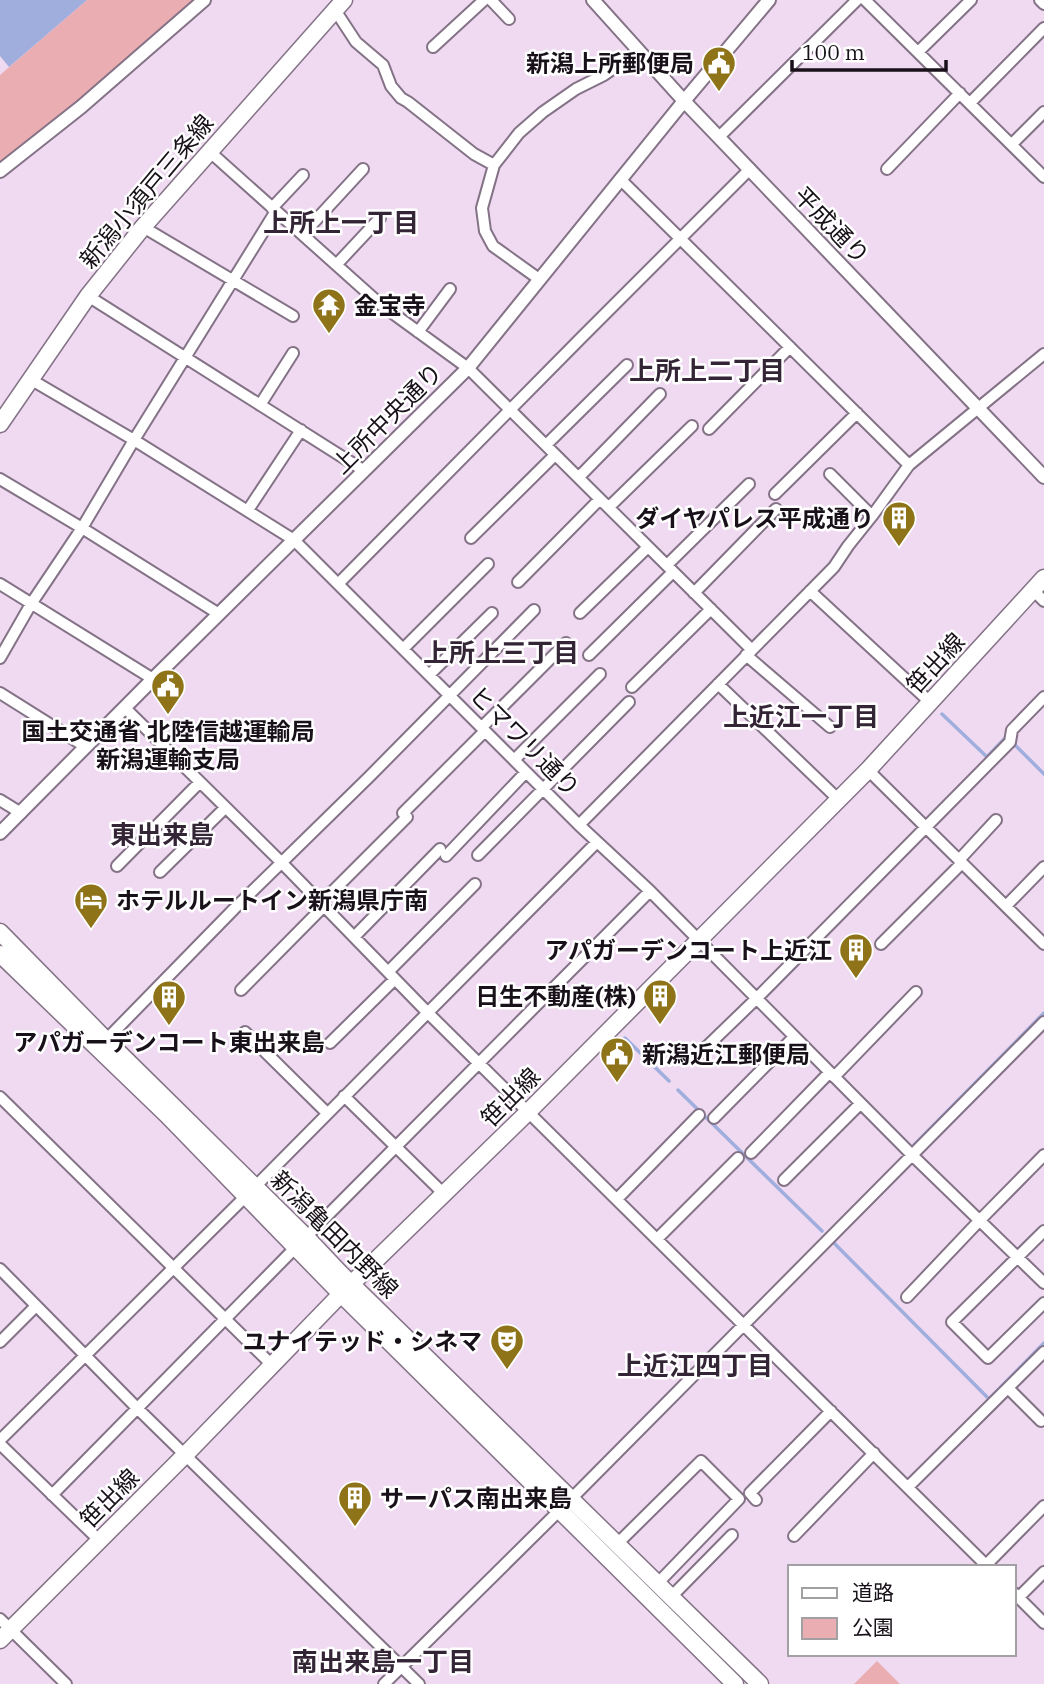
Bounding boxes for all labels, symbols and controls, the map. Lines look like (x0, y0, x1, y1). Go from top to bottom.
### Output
scale bar (792, 28, 946, 72)
text: 100 m (802, 38, 865, 66)
public building icon: 新潟上所郵便局 (700, 44, 738, 93)
place label: 新潟上所郵便局 (526, 47, 694, 79)
street label: 新潟小須戸三条線 (72, 107, 220, 275)
street label: 平成通り (787, 179, 877, 271)
district label: 上所上一丁目 (263, 205, 419, 239)
temple icon: 金宝寺 (310, 286, 348, 335)
place label: 金宝寺 (354, 289, 426, 321)
district label: 上所上二丁目 (629, 353, 785, 387)
street label: 上所中央通り (325, 356, 449, 480)
building icon: ダイヤパレス平成通り (880, 499, 918, 548)
place label: ダイヤパレス平成通り (635, 502, 874, 534)
street label: 笹出線 (899, 626, 971, 700)
district label: 上所上三丁目 (423, 635, 579, 669)
public building icon: 国土交通省 北陸信越運輸局 新潟運輸支局 (149, 667, 187, 716)
street label: ヒマワリ通り (463, 679, 587, 803)
district label: 上近江一丁目 (723, 699, 879, 733)
place label: 国土交通省 北陸信越運輸局 新潟運輸支局 (21, 715, 315, 775)
district label: 東出来島 (110, 817, 214, 851)
hotel icon: ホテルルートイン新潟県庁南 (72, 881, 110, 930)
place label: ホテルルートイン新潟県庁南 (116, 884, 428, 916)
building icon: アパガーデンコート上近江 (837, 931, 875, 980)
place label: アパガーデンコート上近江 (544, 934, 832, 966)
building icon: 日生不動産(株) (641, 977, 679, 1026)
building icon: アパガーデンコート東出来島 (150, 978, 188, 1027)
place label: 日生不動産(株) (475, 980, 636, 1012)
place label: アパガーデンコート東出来島 (13, 1026, 325, 1058)
public building icon: 新潟近江郵便局 (598, 1035, 636, 1084)
place label: 新潟近江郵便局 (642, 1038, 810, 1070)
street label: 笹出線 (473, 1060, 547, 1134)
street label: 新潟亀田内野線 (264, 1163, 406, 1305)
theatre icon: ユナイテッド・シネマ (488, 1322, 526, 1371)
place label: ユナイテッド・シネマ (242, 1325, 482, 1357)
district label: 上近江四丁目 (617, 1348, 773, 1382)
street label: 笹出線 (72, 1461, 146, 1535)
building icon: サーパス南出来島 (336, 1479, 374, 1528)
place label: サーパス南出来島 (380, 1482, 572, 1514)
legend (788, 1565, 1016, 1656)
text: 道路 (852, 1578, 894, 1606)
text: 公園 (852, 1613, 894, 1641)
district label: 南出来島一丁目 (292, 1644, 474, 1678)

